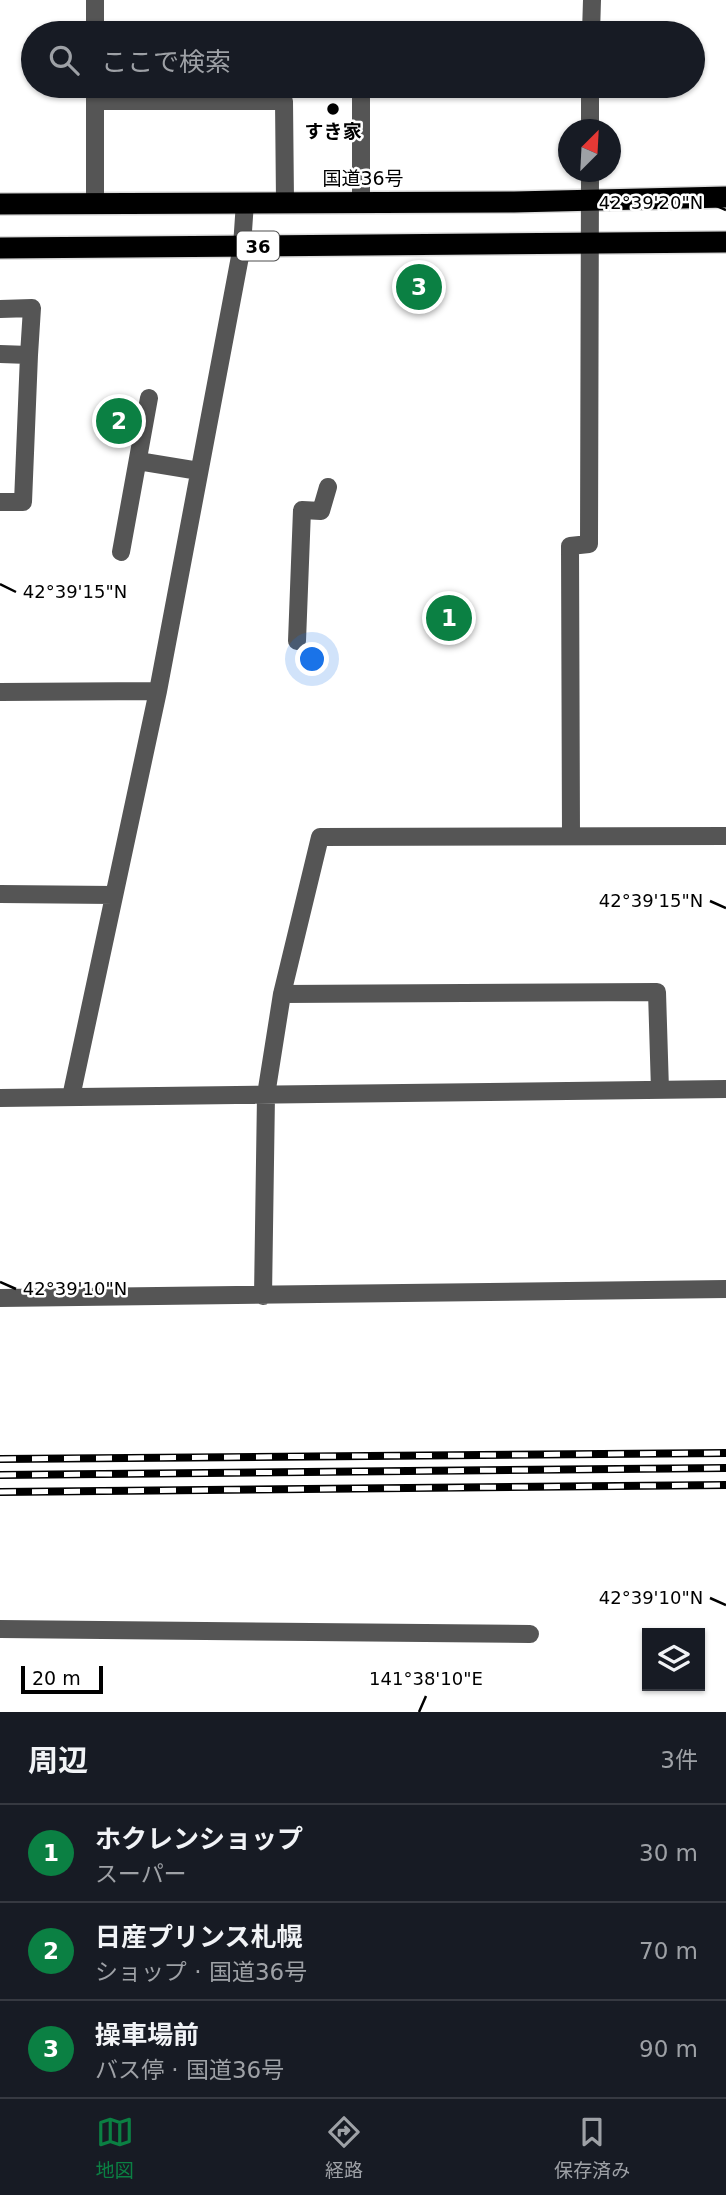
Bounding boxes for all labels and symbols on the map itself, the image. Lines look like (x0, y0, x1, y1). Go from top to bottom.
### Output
marker: すき家 (325, 101, 341, 117)
north arrow (558, 119, 621, 182)
place label: すき家 (304, 120, 362, 142)
street label: 国道36号 (322, 167, 404, 189)
text: 42°39'20"N (599, 192, 703, 213)
road number: 36 (237, 232, 279, 260)
pin: 3 (396, 261, 442, 313)
pin: 2 (96, 395, 142, 447)
text: 42°39'15"N (23, 581, 127, 602)
pin: 1 (426, 592, 472, 644)
your location (295, 642, 329, 676)
text: 42°39'15"N (599, 890, 703, 911)
text: 42°39'10"N (23, 1278, 127, 1299)
text: 42°39'10"N (599, 1587, 703, 1608)
scale bar (21, 1663, 103, 1695)
text: 141°38'10"E (369, 1668, 483, 1689)

